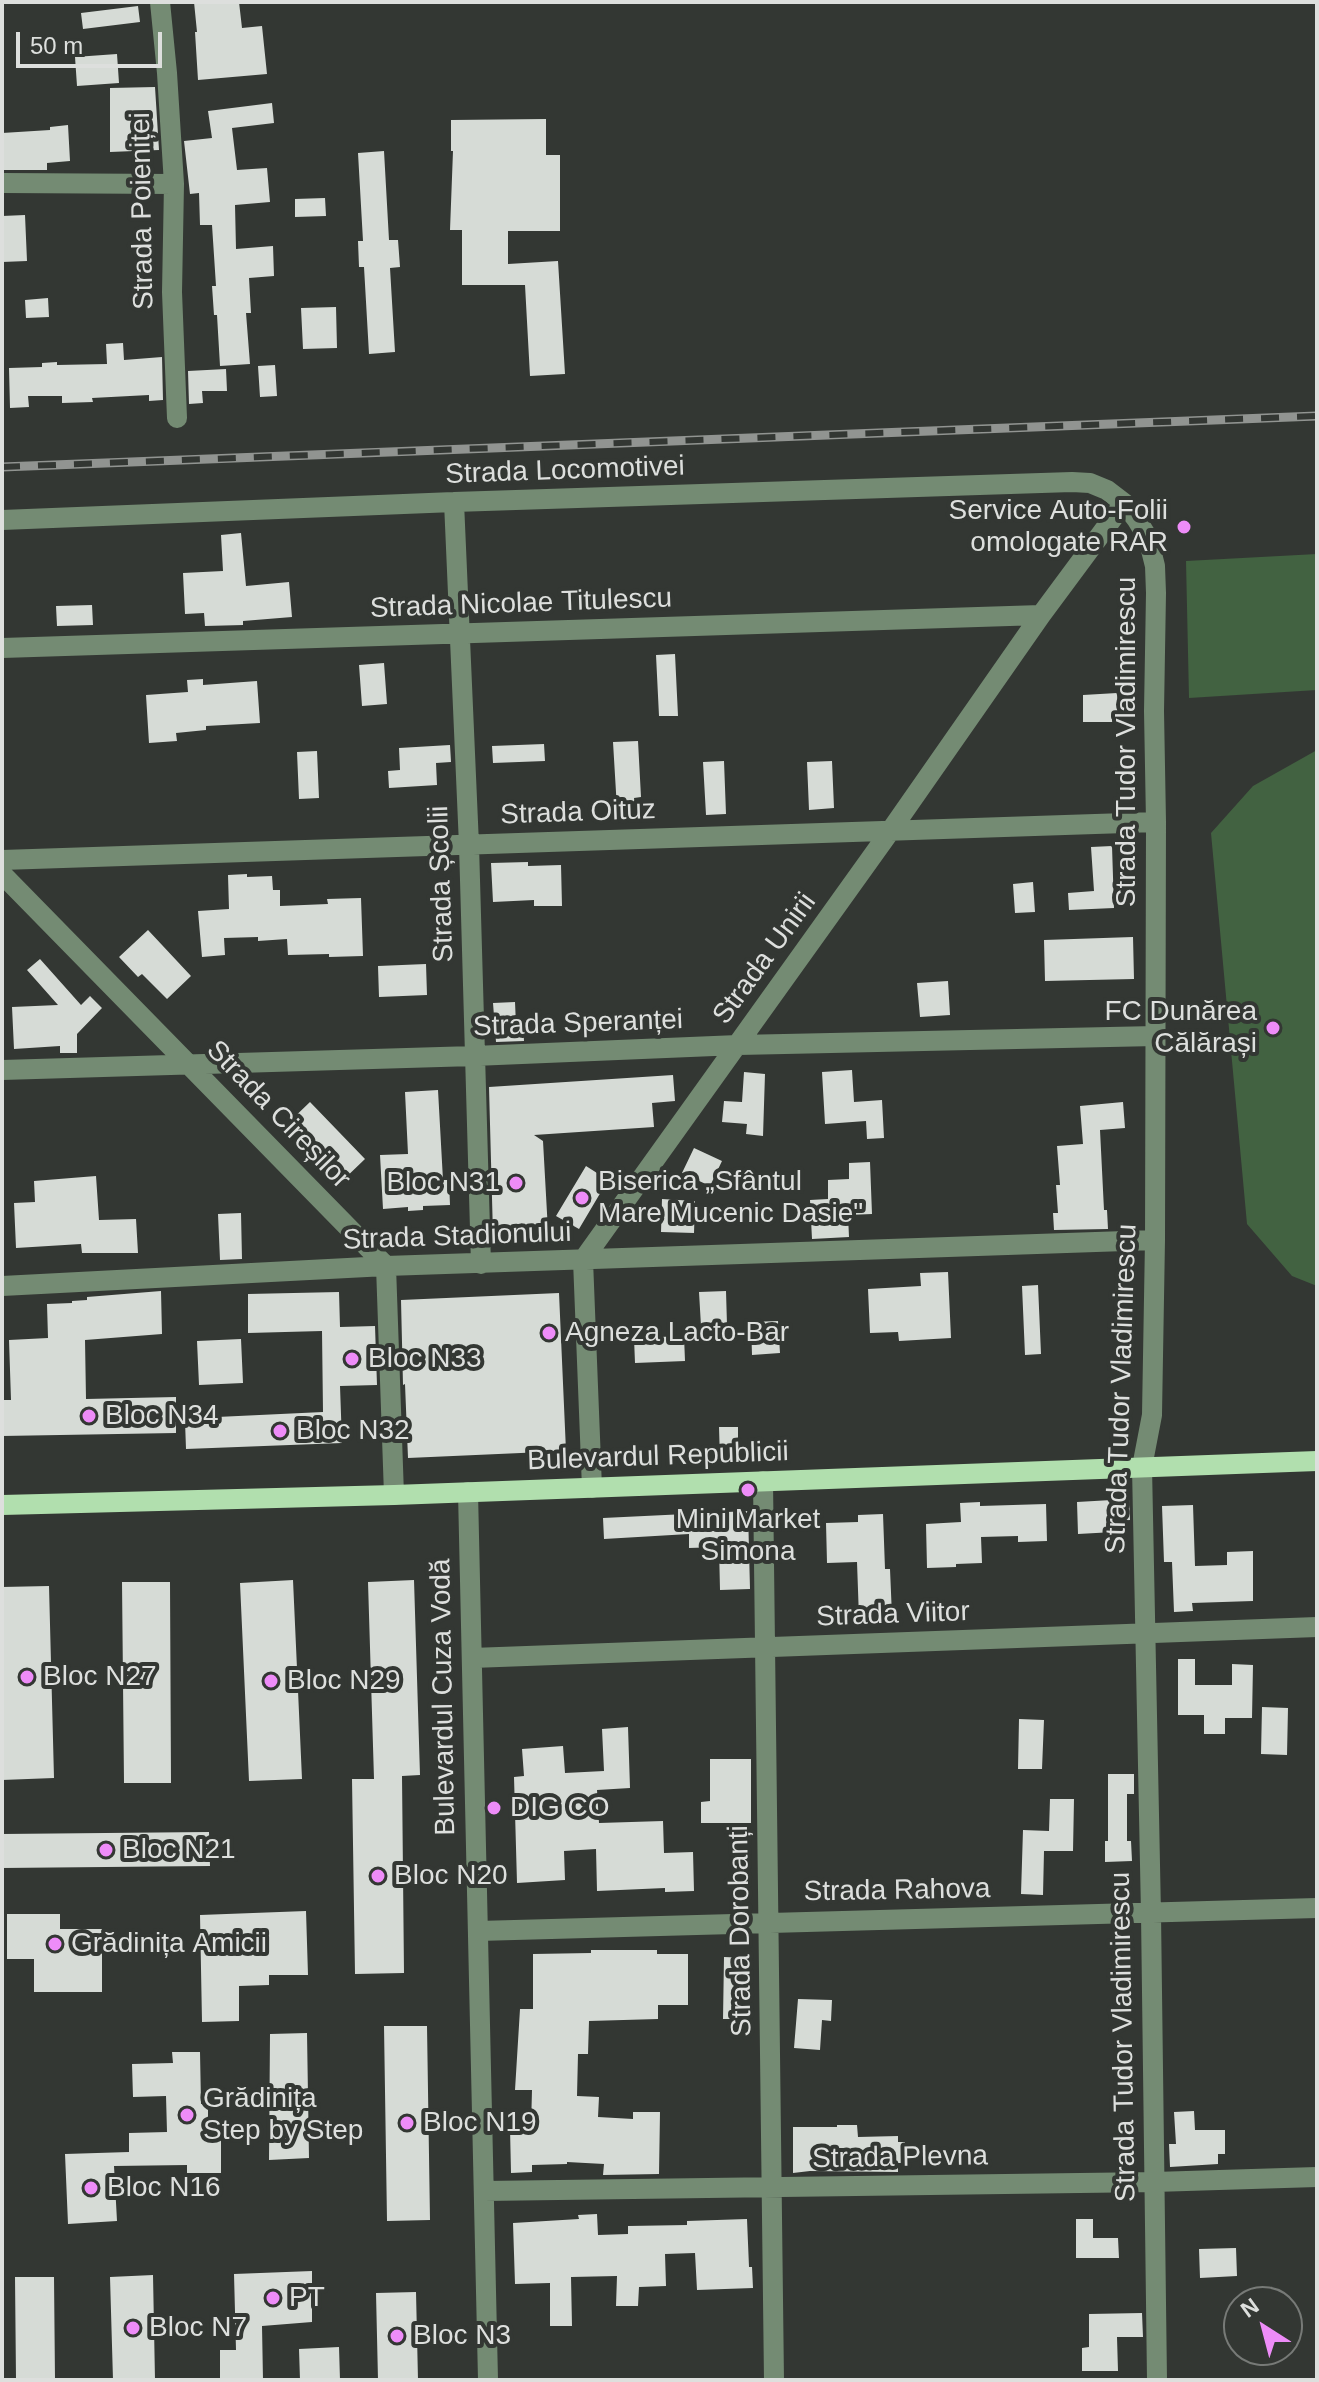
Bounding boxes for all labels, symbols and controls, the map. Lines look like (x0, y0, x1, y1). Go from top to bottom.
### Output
scale bar (20, 16, 166, 66)
text: 50 m (30, 32, 83, 59)
street label: Strada Poieniței (124, 112, 162, 310)
street label: Strada Locomotivei (445, 450, 685, 492)
place label: Service Auto-Folii omologate RAR (949, 494, 1168, 560)
marker: Service Auto-Folii omologate RAR (1175, 518, 1193, 536)
street label: Strada Tudor Vladimirescu (1110, 577, 1144, 907)
street label: Strada Nicolae Titulescu (369, 582, 673, 626)
street label: Strada Oituz (500, 793, 656, 833)
street label: Strada Școlii (422, 805, 462, 963)
street label: Strada Unirii (706, 887, 824, 1031)
place label: FC Dunărea Călărași (1104, 995, 1257, 1061)
street label: Strada Speranței (472, 1004, 684, 1044)
marker: FC Dunărea Călărași (1264, 1019, 1282, 1037)
street label: Strada Cireșilor (199, 1034, 357, 1196)
place label: Biserica „Sfântul Mare Mucenic Dasie" (598, 1165, 863, 1231)
place label: Bloc N31 (386, 1166, 500, 1200)
marker: Bloc N31 (507, 1174, 525, 1192)
marker: Biserica „Sfântul Mare Mucenic Dasie" (573, 1189, 591, 1207)
street label: Strada Stadionului (342, 1216, 572, 1258)
street label: Strada Tudor Vladimirescu (1099, 1223, 1145, 1555)
place label: Agneza Lacto-Bar (565, 1316, 789, 1350)
marker: Agneza Lacto-Bar (540, 1324, 558, 1342)
place label: Bloc N33 (368, 1342, 482, 1376)
marker: Bloc N33 (343, 1350, 361, 1368)
place label: Bloc N34 (105, 1399, 219, 1433)
marker: Bloc N34 (80, 1407, 98, 1425)
place label: Bloc N32 (296, 1414, 410, 1448)
marker: Bloc N32 (271, 1422, 289, 1440)
street label: Bulevardul Republicii (527, 1436, 789, 1478)
marker: Mini Market Simona (739, 1481, 757, 1499)
place label: Mini Market Simona (676, 1503, 820, 1569)
street label: Bulevardul Cuza Vodă (425, 1558, 463, 1836)
street label: Strada Viitor (816, 1596, 970, 1634)
place label: Bloc N27 (43, 1660, 157, 1694)
place label: Bloc N29 (287, 1664, 401, 1698)
marker: Bloc N27 (18, 1668, 36, 1686)
marker: Bloc N29 (262, 1672, 280, 1690)
place label: DIG CO (510, 1791, 610, 1825)
marker: DIG CO (485, 1799, 503, 1817)
street label: Strada Dorobanți (722, 1825, 760, 2037)
place label: Bloc N21 (122, 1833, 236, 1867)
marker: Bloc N21 (97, 1841, 115, 1859)
place label: Bloc N20 (394, 1859, 508, 1893)
marker: Bloc N20 (369, 1867, 387, 1885)
street label: Strada Tudor Vladimirescu (1104, 1872, 1144, 2202)
street label: Strada Rahova (803, 1873, 991, 1909)
place label: Grădinița Amicii (71, 1927, 267, 1961)
marker: Grădinița Amicii (46, 1935, 64, 1953)
place label: Grădinița Step by Step (203, 2082, 363, 2148)
marker: Grădinița Step by Step (178, 2106, 196, 2124)
place label: Bloc N19 (423, 2106, 537, 2140)
marker: Bloc N19 (398, 2114, 416, 2132)
street label: Strada Plevna (812, 2140, 988, 2176)
place label: Bloc N16 (107, 2171, 221, 2205)
marker: Bloc N16 (82, 2179, 100, 2197)
place label: PT (289, 2281, 325, 2315)
north arrow (1223, 2286, 1303, 2366)
marker: PT (264, 2289, 282, 2307)
text: N (1236, 2293, 1264, 2323)
place label: Bloc N7 (149, 2311, 247, 2345)
marker: Bloc N7 (124, 2319, 142, 2337)
place label: Bloc N3 (413, 2319, 511, 2353)
marker: Bloc N3 (388, 2327, 406, 2345)

